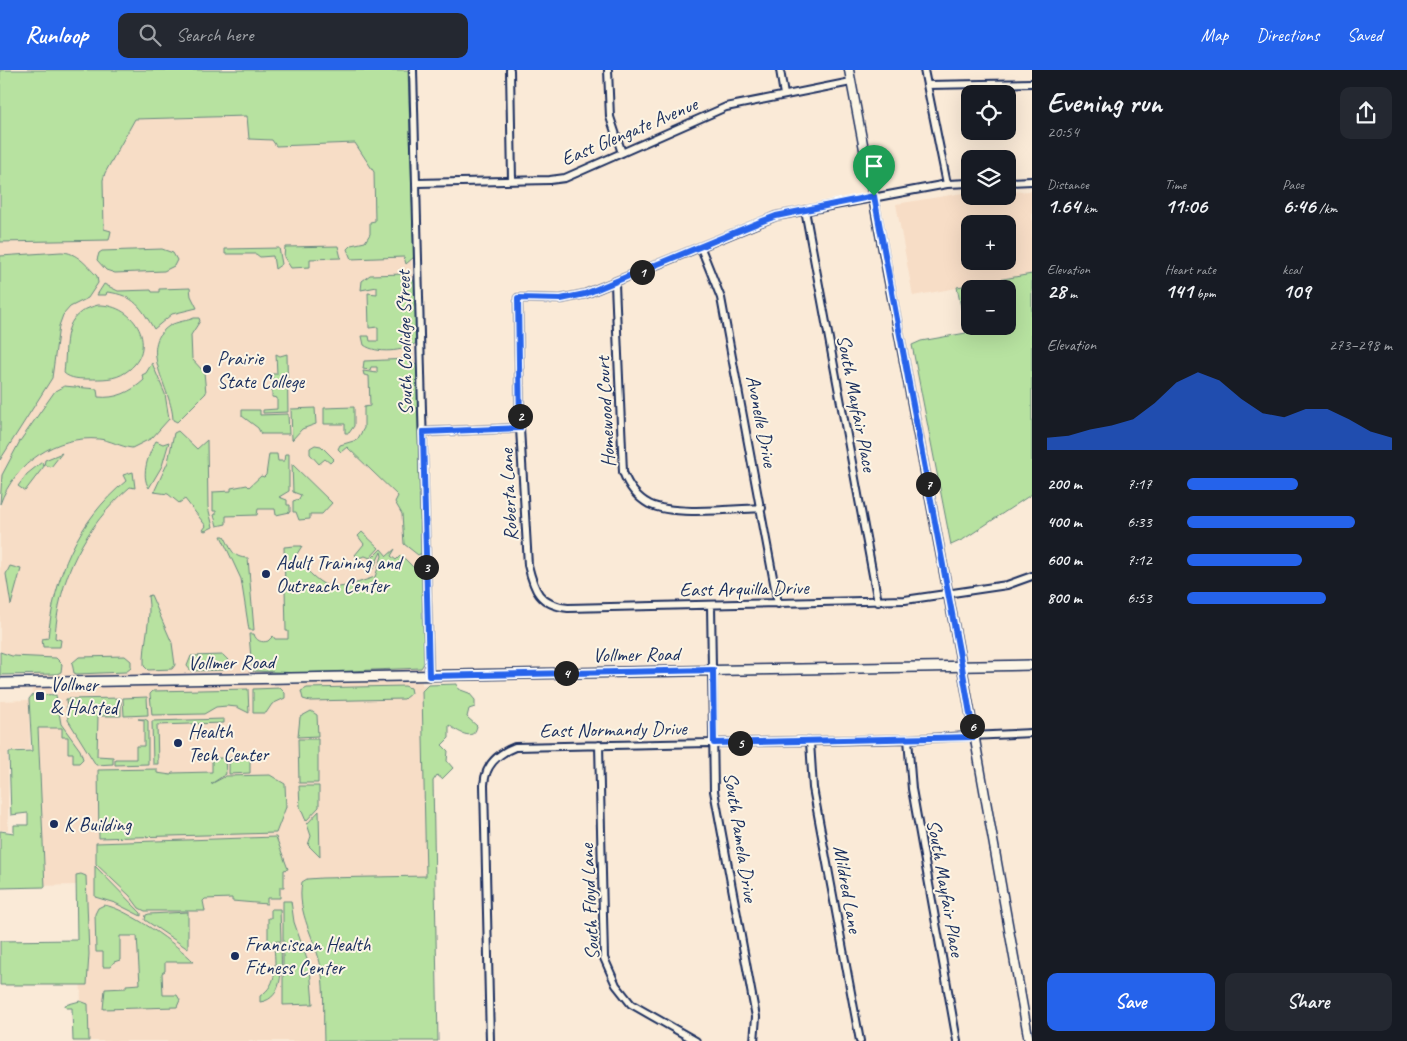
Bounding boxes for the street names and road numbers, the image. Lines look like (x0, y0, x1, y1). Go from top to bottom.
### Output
street label: East Glengate Avenue (557, 91, 702, 171)
street label: South Coolidge Street (391, 268, 418, 416)
street label: South Mayfair Place (831, 333, 882, 475)
street label: Homewood Court (590, 354, 621, 468)
street label: Avonelle Drive (740, 373, 783, 471)
street label: Roberta Lane (494, 447, 523, 542)
street label: East Arquilla Drive (679, 575, 810, 602)
street label: Vollmer Road (592, 641, 683, 668)
street label: Vollmer Road (187, 649, 278, 676)
street label: East Normandy Drive (539, 716, 688, 743)
street label: South Pamela Drive (718, 770, 763, 905)
street label: South Mayfair Place (921, 818, 970, 960)
street label: South Floyd Lane (574, 842, 605, 961)
street label: Mildred Lane (828, 843, 868, 936)

